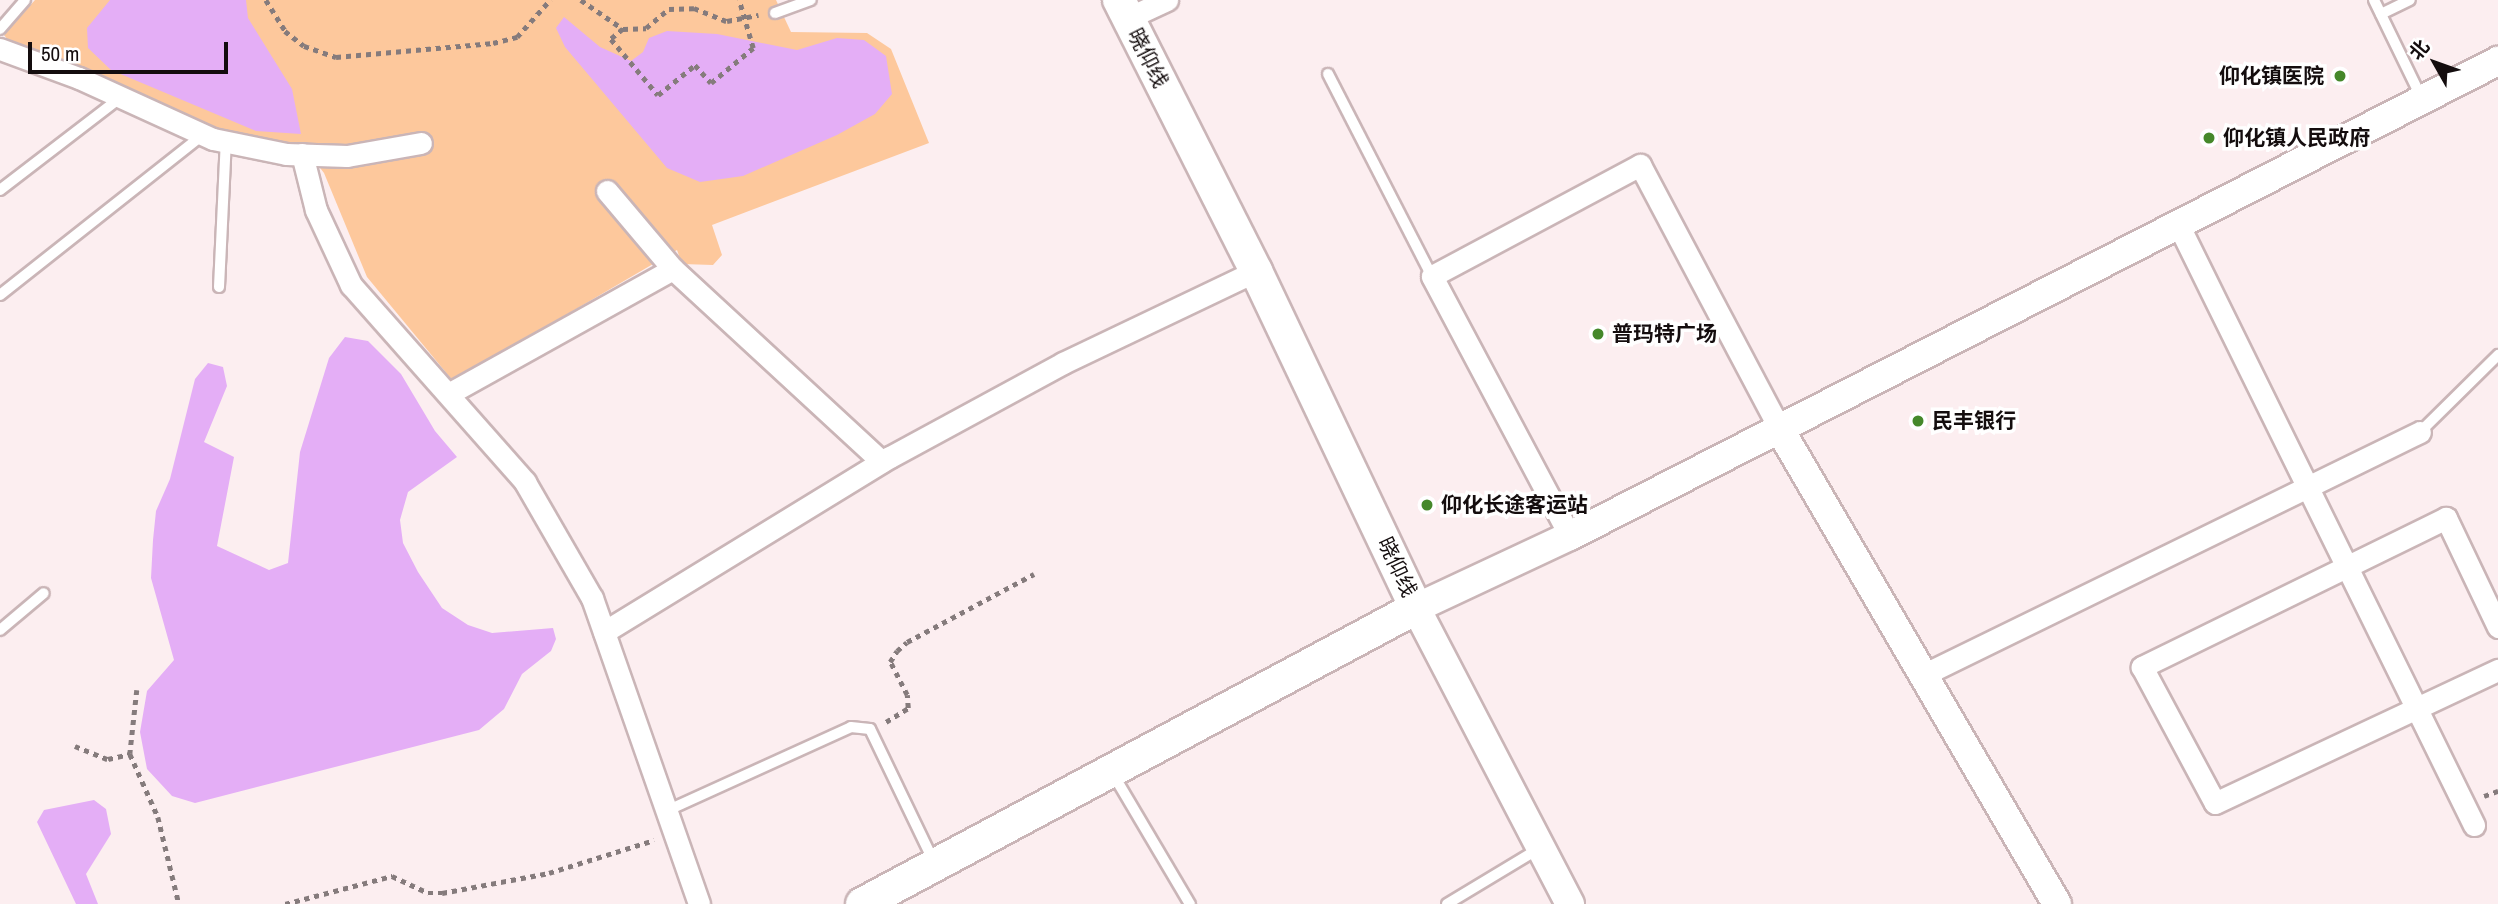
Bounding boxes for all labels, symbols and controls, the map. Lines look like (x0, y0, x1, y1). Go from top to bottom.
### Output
street label: 晓仰线 (1122, 24, 1174, 92)
scale bar (32, 28, 231, 72)
north arrow (2400, 28, 2470, 98)
text: 北 (2403, 34, 2435, 65)
text: 50 m (41, 39, 79, 68)
place label: 仰化镇医院 (2219, 63, 2324, 89)
marker: 仰化镇医院 (2330, 66, 2350, 86)
place label: 仰化镇人民政府 (2223, 125, 2370, 151)
marker: 仰化镇人民政府 (2201, 130, 2217, 146)
place label: 普玛特广场 (1612, 321, 1717, 347)
marker: 普玛特广场 (1590, 326, 1606, 342)
place label: 民丰银行 (1932, 408, 2016, 434)
marker: 民丰银行 (1910, 413, 1926, 429)
place label: 仰化长途客运站 (1441, 492, 1588, 518)
marker: 仰化长途客运站 (1419, 497, 1435, 513)
street label: 晓仰线 (1372, 533, 1422, 601)

